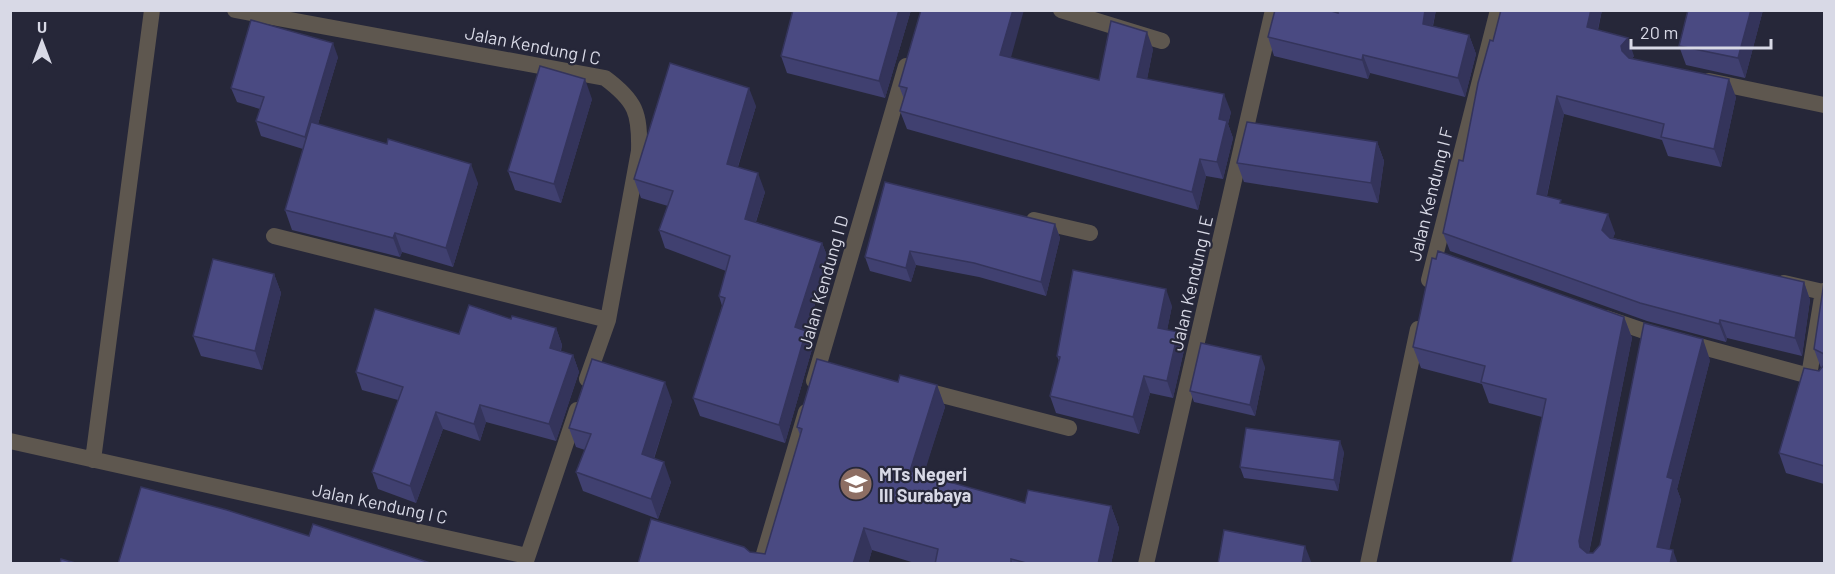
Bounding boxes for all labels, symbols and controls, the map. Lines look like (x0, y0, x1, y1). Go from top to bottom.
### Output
north arrow (12, 12, 72, 72)
scale bar (1631, 12, 1770, 50)
text: U (37, 17, 47, 36)
street label: Jalan Kendung I C (463, 21, 603, 69)
text: 20 m (1640, 21, 1678, 43)
street label: Jalan Kendung I F (1403, 125, 1457, 263)
street label: Jalan Kendung I D (793, 213, 853, 351)
street label: Jalan Kendung I E (1165, 213, 1217, 353)
place label: MTs Negeri III Surabaya (879, 463, 971, 506)
school or university icon: MTs Negeri III Surabaya (838, 466, 874, 502)
street label: Jalan Kendung I C (310, 478, 450, 528)

